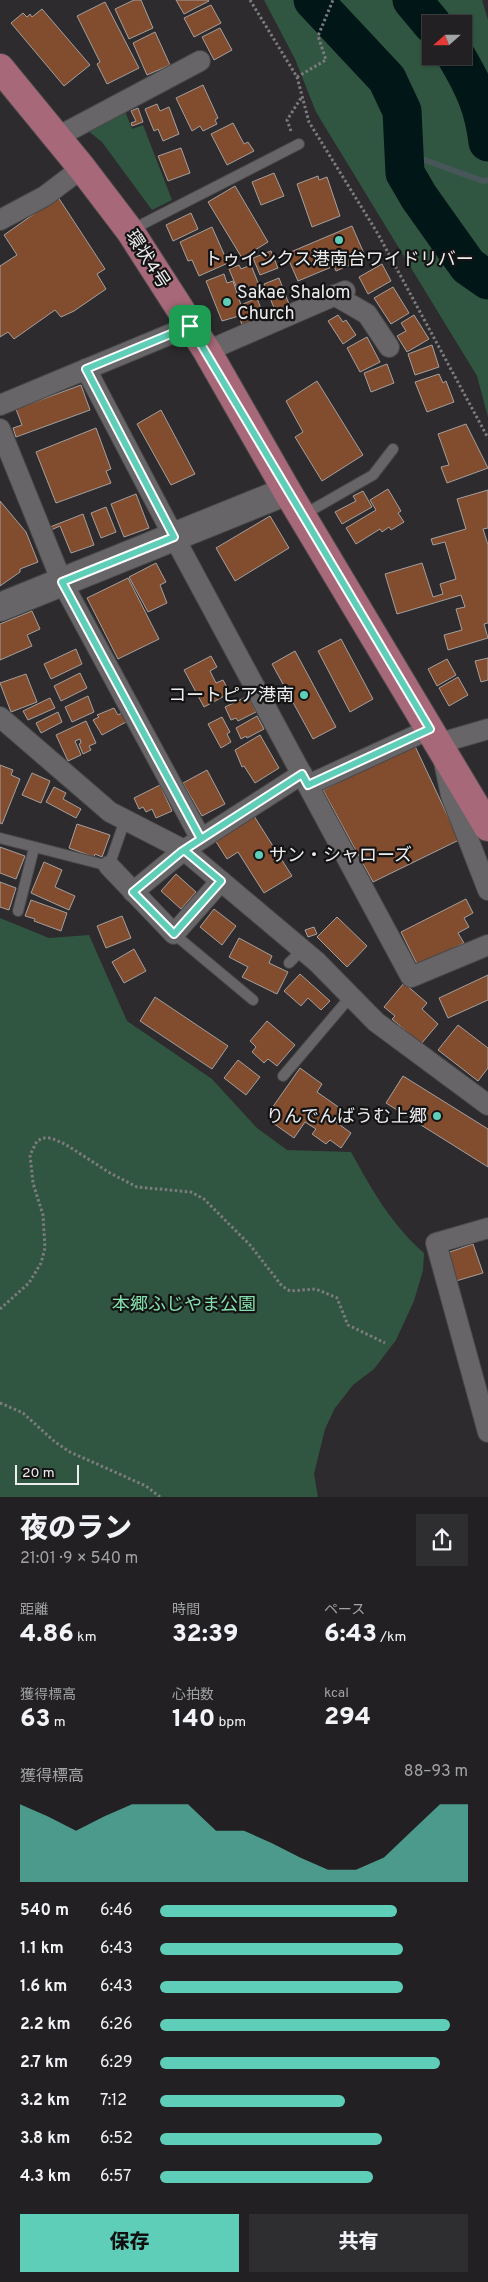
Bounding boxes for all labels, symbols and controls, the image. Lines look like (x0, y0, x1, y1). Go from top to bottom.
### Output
north arrow (422, 15, 472, 65)
map controls (422, 15, 472, 65)
street label: 環状4号 (119, 226, 174, 293)
marker: トゥインクス港南台ワイドリバー (333, 234, 345, 246)
place label: トゥインクス港南台ワイドリバー (204, 249, 474, 272)
place label: Sakae Shalom Church (237, 282, 350, 326)
marker: Sakae Shalom Church (221, 296, 233, 308)
pin (169, 305, 211, 347)
icon: arrive (176, 312, 204, 340)
place label: コートピア港南 (168, 685, 294, 708)
marker: コートピア港南 (298, 689, 310, 701)
place label: サン・シャローズ (269, 845, 412, 868)
marker: サン・シャローズ (253, 849, 265, 861)
place label: りんでんばうむ上郷 (266, 1106, 427, 1129)
marker: りんでんばうむ上郷 (431, 1110, 443, 1122)
park label: 本郷ふじやま公園 (112, 1294, 256, 1317)
scale bar (15, 1462, 79, 1485)
text: 20 m (22, 1465, 55, 1482)
text: 夜のラン (20, 1512, 132, 1548)
button: share (416, 1514, 468, 1566)
text: 21:01 · 9 × 540 m (20, 1549, 138, 1569)
text: 距離 (20, 1602, 48, 1619)
text: 時間 (172, 1602, 200, 1619)
text: ペース (324, 1602, 365, 1619)
text: 4.86 (20, 1619, 74, 1651)
text: 32:39 (172, 1619, 239, 1651)
text: 6:43 (324, 1619, 377, 1651)
text: km (74, 1629, 97, 1646)
text: /km (377, 1629, 406, 1646)
text: kcal (324, 1685, 349, 1702)
text: 獲得標高 (20, 1687, 76, 1704)
text: 心拍数 (172, 1687, 214, 1704)
text: 294 (324, 1702, 371, 1734)
text: 63 (20, 1704, 50, 1736)
text: 140 (172, 1704, 215, 1736)
text: m (50, 1714, 66, 1731)
text: bpm (215, 1714, 246, 1731)
text: 88–93 m (404, 1762, 468, 1782)
text: 獲得標高 (20, 1767, 84, 1787)
text: 540 m (20, 1901, 69, 1921)
text: 6:46 (100, 1901, 133, 1921)
text: 1.1 km (20, 1939, 64, 1959)
text: 6:43 (100, 1939, 133, 1959)
text: 1.6 km (20, 1977, 67, 1997)
text: 6:43 (100, 1977, 133, 1997)
text: 2.2 km (20, 2015, 70, 2035)
text: 6:26 (100, 2015, 133, 2035)
text: 2.7 km (20, 2053, 68, 2073)
text: 6:29 (100, 2053, 133, 2073)
text: 3.2 km (20, 2091, 70, 2111)
text: 7:12 (100, 2091, 127, 2111)
text: 3.8 km (20, 2129, 70, 2149)
text: 6:52 (100, 2129, 133, 2149)
text: 4.3 km (20, 2167, 71, 2187)
text: 6:57 (100, 2167, 131, 2187)
button: 保存 (20, 2214, 239, 2272)
button: 共有 (249, 2214, 468, 2272)

